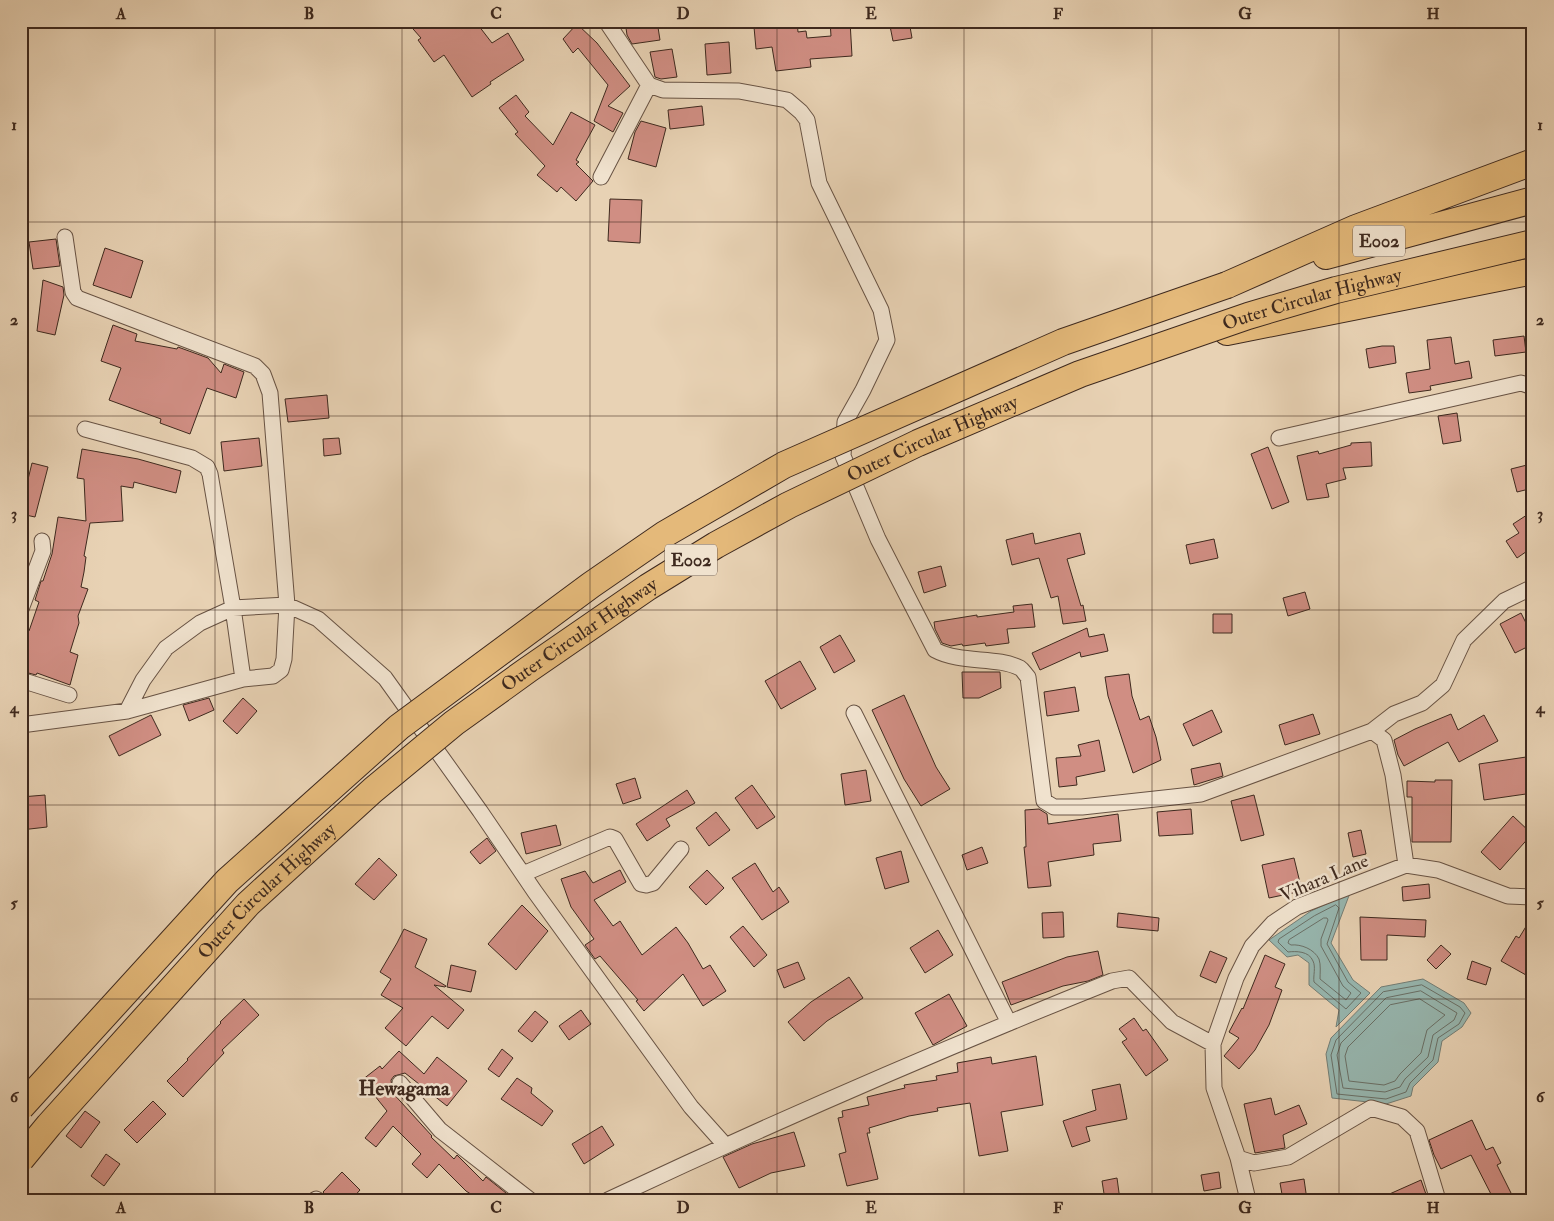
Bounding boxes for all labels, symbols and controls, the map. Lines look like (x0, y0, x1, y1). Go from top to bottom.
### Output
text: A (115, 4, 127, 24)
text: B (304, 4, 314, 24)
text: C (490, 4, 502, 24)
text: D (676, 4, 690, 24)
text: E (865, 4, 877, 24)
text: F (1053, 4, 1063, 24)
text: G (1238, 4, 1252, 24)
text: H (1426, 4, 1440, 24)
text: 1 (11, 115, 17, 135)
text: 1 (1537, 115, 1543, 135)
road number: E002 (1353, 226, 1405, 256)
street label: Outer Circular Highway (1219, 263, 1405, 336)
text: 2 (10, 310, 18, 330)
text: 2 (1536, 310, 1544, 330)
street label: Outer Circular Highway (843, 390, 1022, 487)
text: 3 (11, 504, 17, 524)
text: 3 (1537, 504, 1543, 524)
road number: E002 (665, 544, 717, 576)
street label: Outer Circular Highway (496, 572, 662, 697)
text: 4 (9, 698, 20, 718)
text: 4 (1535, 698, 1546, 718)
street label: Outer Circular Highway (192, 817, 342, 964)
street label: Vihara Lane (1276, 848, 1372, 907)
text: 5 (10, 893, 18, 913)
text: 5 (1536, 893, 1544, 913)
district label: Hewagama (358, 1075, 451, 1102)
text: 6 (10, 1087, 20, 1107)
text: 6 (1536, 1087, 1546, 1107)
text: A (115, 1198, 127, 1218)
text: B (304, 1198, 314, 1218)
text: C (490, 1198, 502, 1218)
text: D (676, 1198, 690, 1218)
text: E (865, 1198, 877, 1218)
text: F (1053, 1198, 1063, 1218)
text: G (1238, 1198, 1252, 1218)
text: H (1426, 1198, 1440, 1218)

